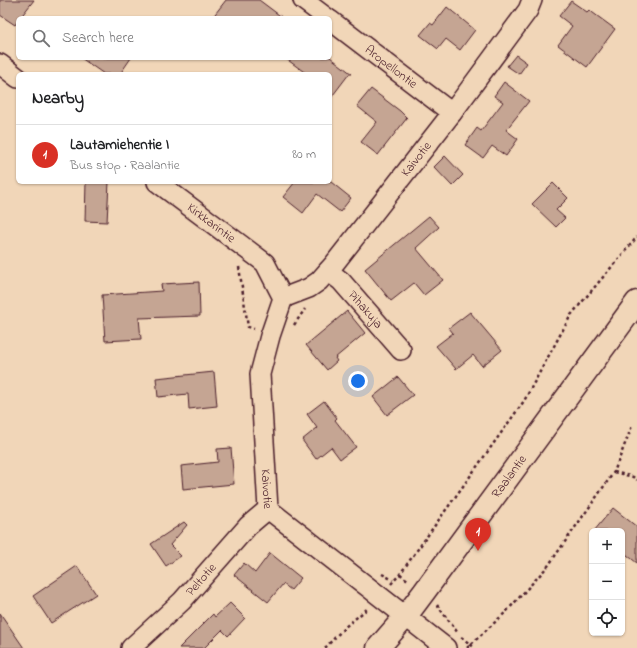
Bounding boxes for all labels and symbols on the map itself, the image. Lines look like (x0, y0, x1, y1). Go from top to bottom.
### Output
street label: Aropellontie (361, 40, 422, 93)
street label: Kaivotie (396, 137, 436, 181)
street label: Kirkkarintie (183, 198, 240, 247)
street label: Pihakuja (344, 286, 388, 333)
your location (348, 371, 368, 391)
street label: Raalantie (487, 451, 531, 502)
street label: Kaivotie (256, 468, 277, 510)
pin: 1 (465, 518, 491, 551)
street label: Peltotie (181, 559, 221, 600)

